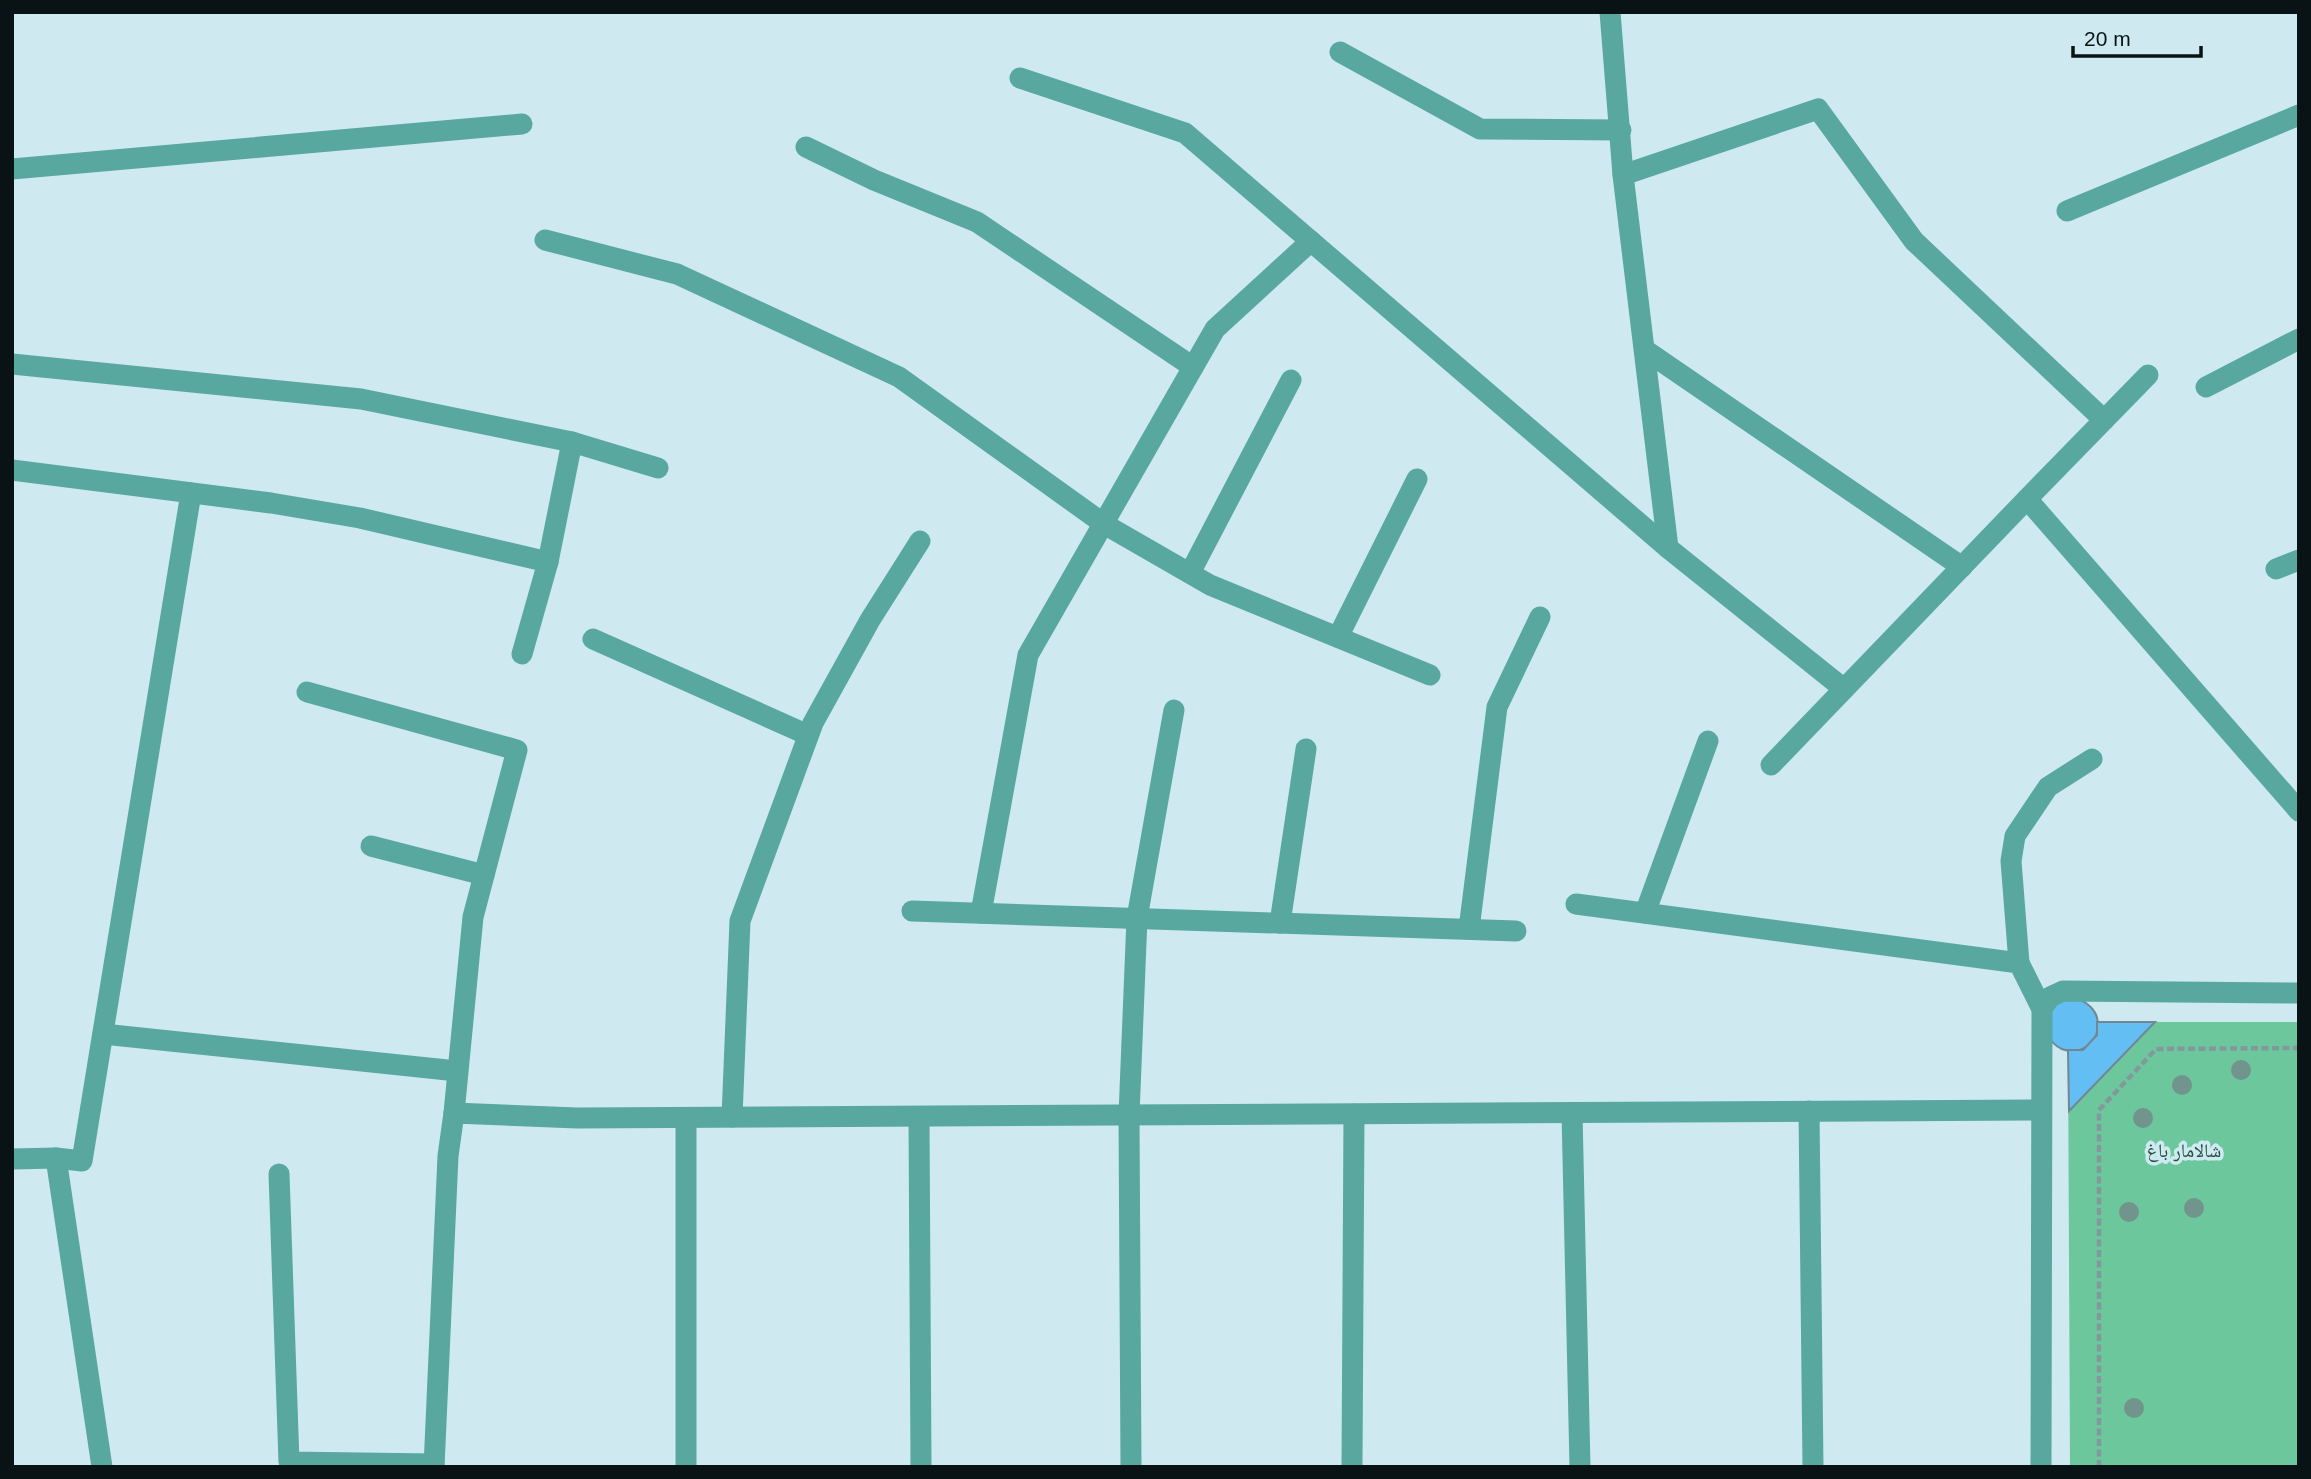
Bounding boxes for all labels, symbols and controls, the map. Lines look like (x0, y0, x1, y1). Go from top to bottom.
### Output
scale bar (2073, 14, 2201, 58)
text: 20 m (2084, 27, 2131, 50)
park label: شالامار باغ (2147, 1140, 2221, 1162)

